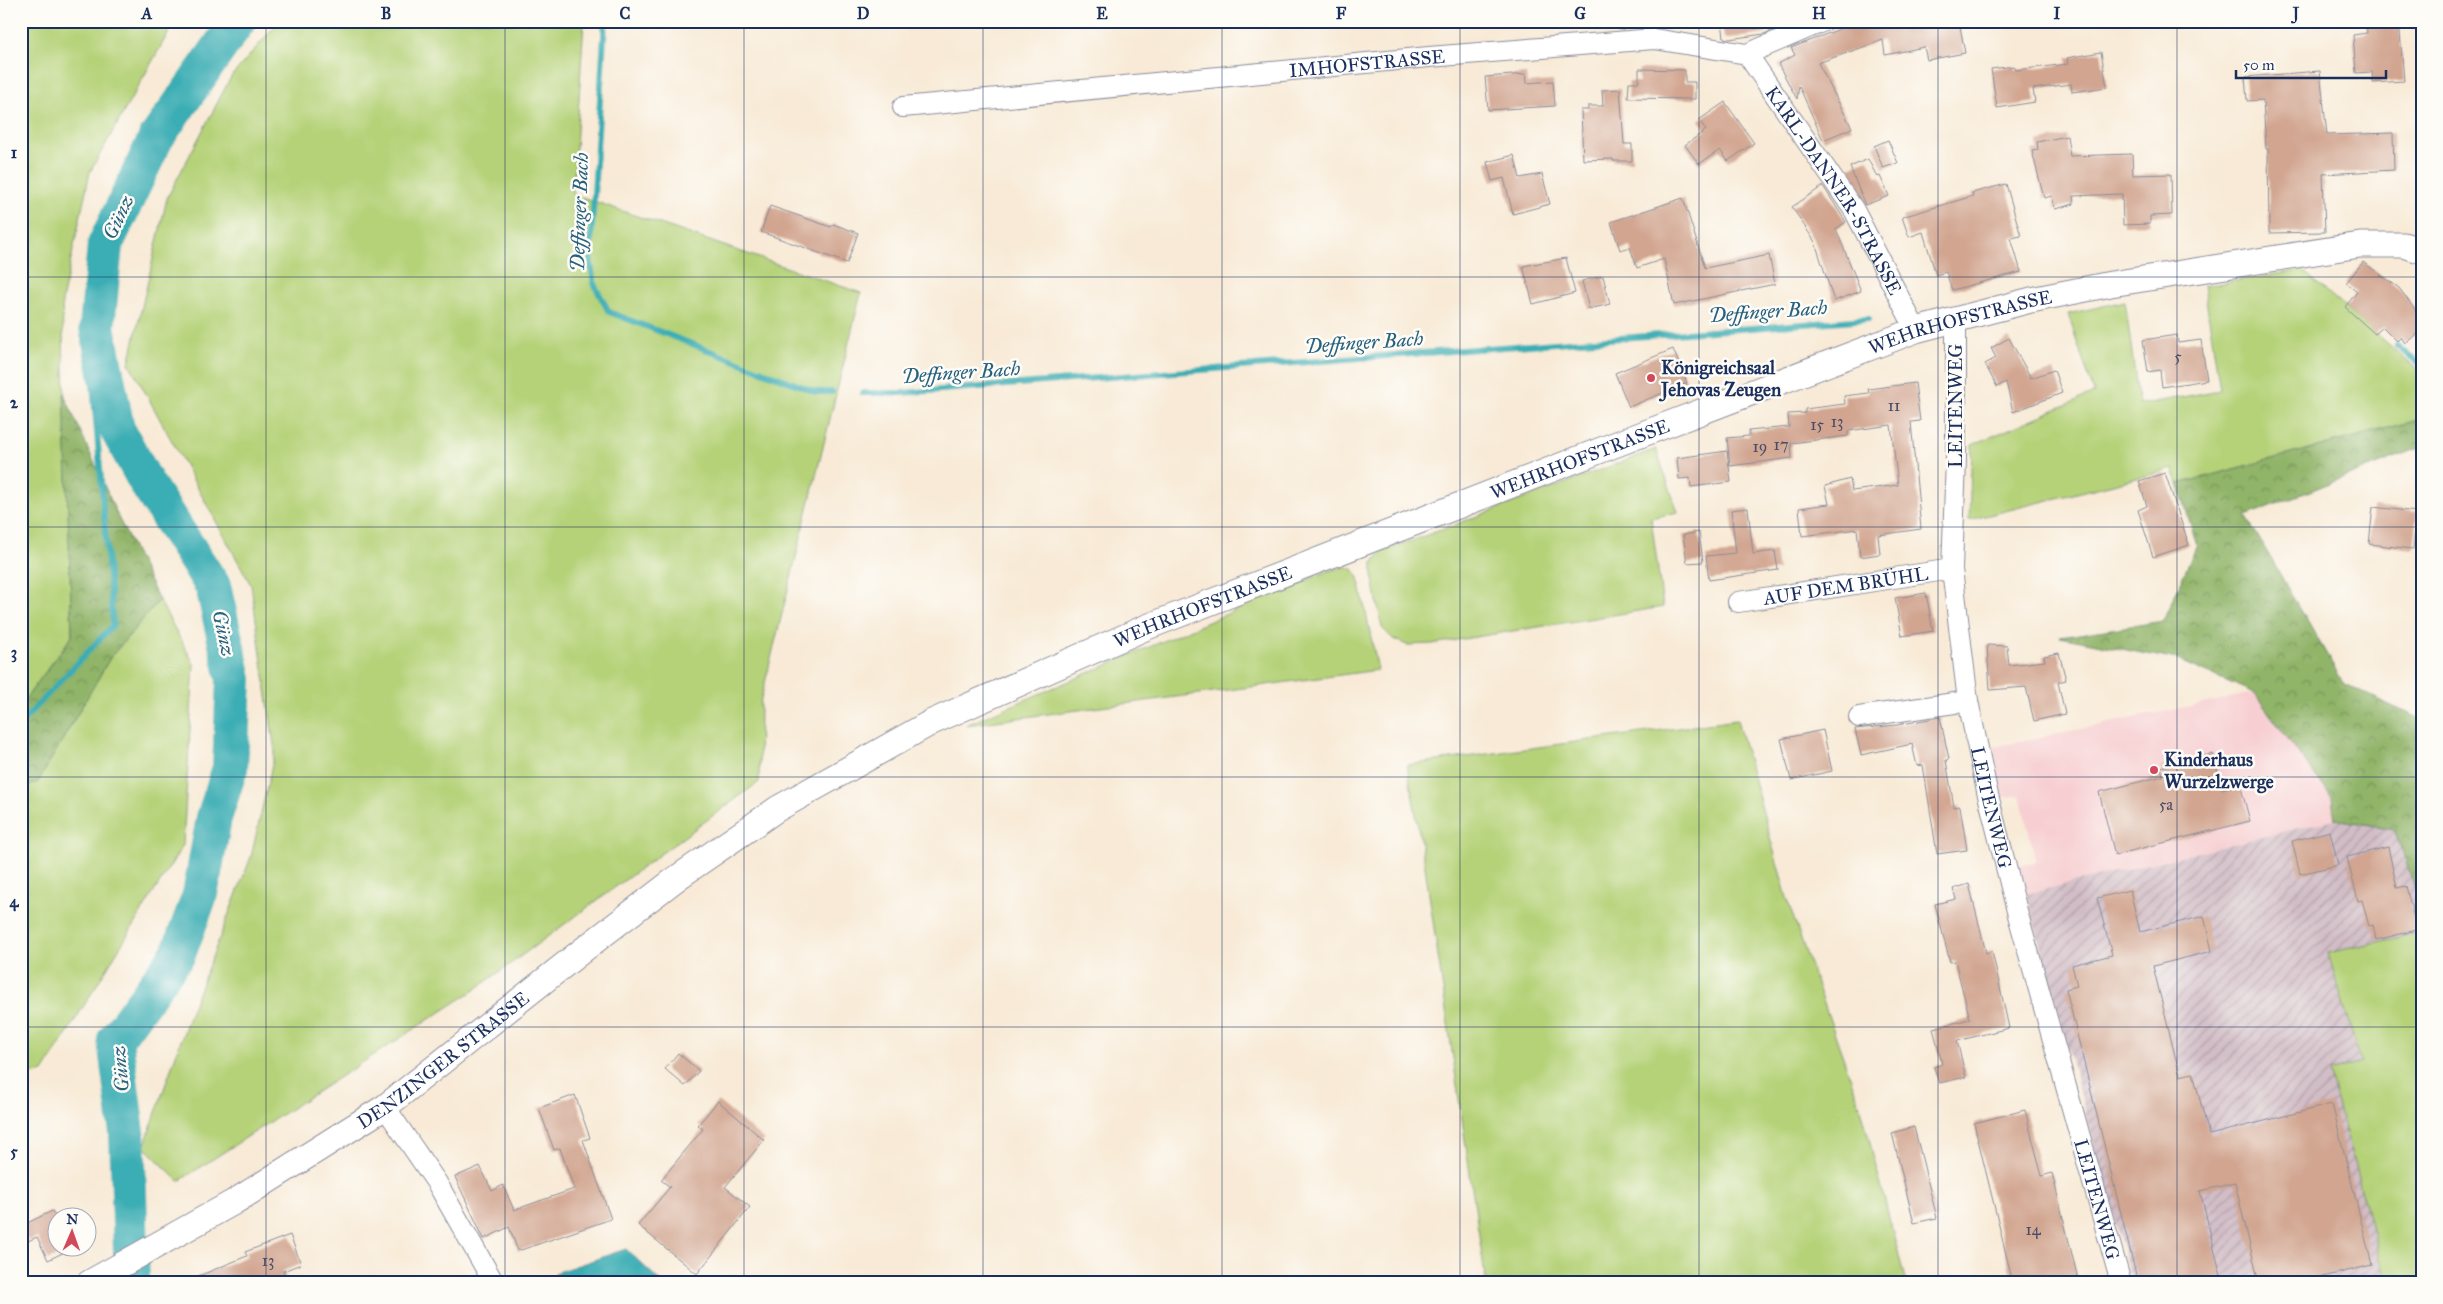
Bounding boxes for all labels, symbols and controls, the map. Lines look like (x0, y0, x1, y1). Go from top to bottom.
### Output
text: A (141, 4, 153, 23)
text: B (381, 4, 391, 23)
text: C (620, 4, 631, 23)
text: D (857, 4, 870, 23)
text: E (1096, 4, 1108, 23)
text: F (1336, 4, 1347, 23)
text: G (1574, 4, 1586, 23)
text: H (1812, 4, 1826, 23)
text: I (2054, 4, 2061, 23)
text: J (2291, 4, 2300, 24)
street label: IMHOFSTRASSE (1288, 44, 1446, 82)
scale bar (2236, 48, 2386, 80)
text: 50 m (2243, 56, 2275, 74)
street label: KARL-DANNER-STRASSE (1761, 81, 1907, 299)
text: 1 (11, 143, 18, 162)
water label: Deffinger Bach (565, 152, 593, 272)
water label: Günz (97, 191, 139, 243)
street label: WEHRHOFSTRASSE (1865, 285, 2054, 359)
water label: Deffinger Bach (1708, 295, 1828, 327)
water label: Deffinger Bach (1304, 326, 1424, 358)
street label: LEITENWEG (1944, 344, 1967, 468)
house number: 5 (2174, 347, 2182, 366)
water label: Deffinger Bach (901, 356, 1021, 388)
place label: Königreichsaal Jehovas Zeugen (1658, 356, 1782, 402)
marker: Königreichsaal Jehovas Zeugen (1645, 372, 1657, 384)
text: 2 (10, 393, 19, 412)
house number: 11 (1888, 396, 1900, 415)
house number: 13 (1831, 412, 1843, 431)
street label: WEHRHOFSTRASSE (1487, 413, 1673, 504)
house number: 15 (1810, 415, 1824, 434)
house number: 17 (1774, 435, 1788, 454)
house number: 19 (1753, 437, 1767, 456)
street label: WEHRHOFSTRASSE (1109, 560, 1295, 652)
street label: AUF DEM BRÜHL (1761, 561, 1930, 610)
water label: Günz (207, 608, 241, 658)
text: 3 (11, 643, 17, 663)
street label: LEITENWEG (1966, 744, 2017, 871)
place label: Kinderhaus Wurzelzwerge (2164, 748, 2274, 794)
marker: Kinderhaus Wurzelzwerge (2148, 764, 2160, 776)
house number: 5a (2159, 795, 2173, 814)
text: 4 (10, 892, 20, 912)
street label: DENZINGER STRASSE (353, 986, 534, 1133)
water label: Günz (106, 1045, 134, 1093)
street label: LEITENWEG (2070, 1136, 2125, 1262)
text: 5 (10, 1142, 18, 1161)
north arrow (48, 1206, 98, 1256)
text: N (66, 1211, 79, 1228)
house number: 14 (2025, 1220, 2042, 1239)
house number: 13 (262, 1251, 274, 1270)

